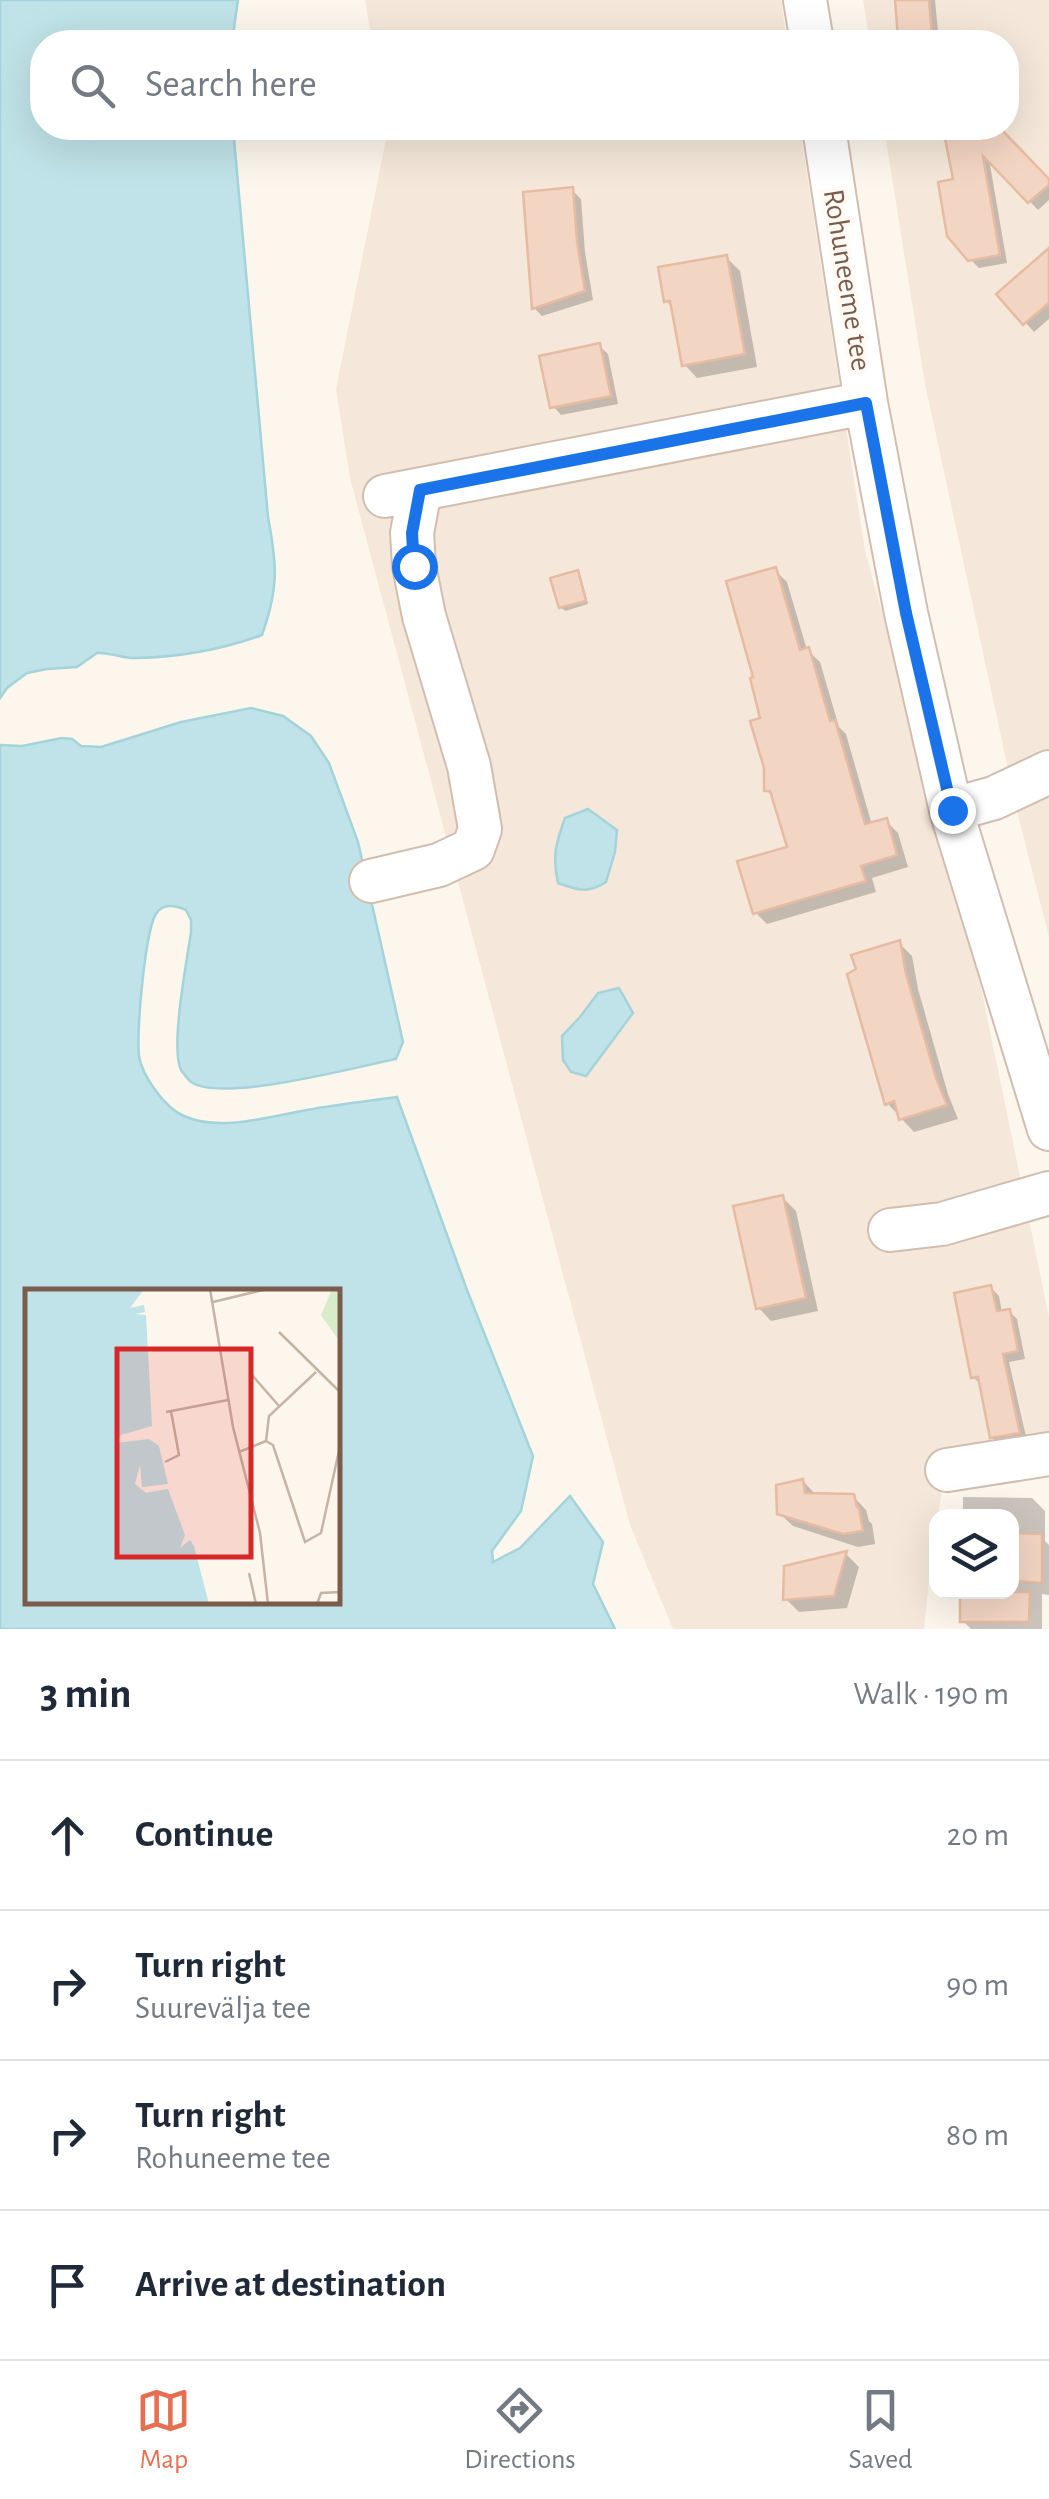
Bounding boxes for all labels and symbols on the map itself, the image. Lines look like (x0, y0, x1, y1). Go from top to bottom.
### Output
street label: Rohuneeme tee (818, 187, 876, 373)
route start (392, 544, 438, 590)
route end (930, 788, 976, 834)
inset map (25, 1289, 340, 1604)

